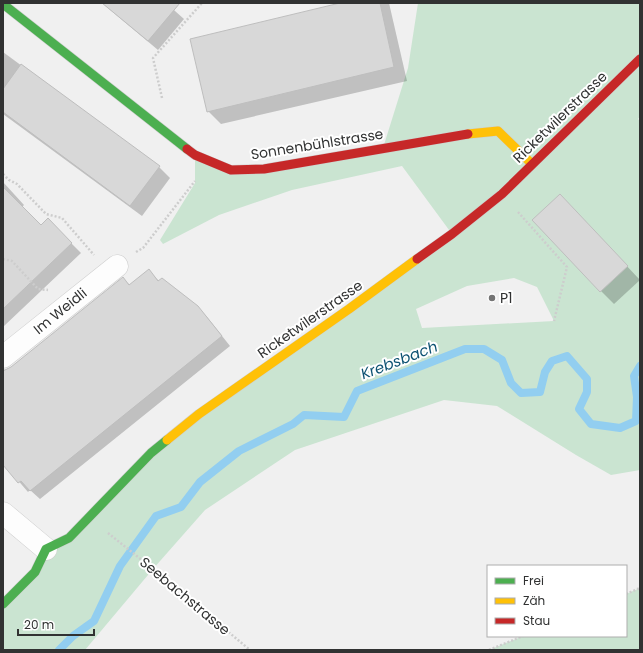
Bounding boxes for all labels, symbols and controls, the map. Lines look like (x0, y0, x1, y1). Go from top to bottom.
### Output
street label: Ricketwilerstrasse (508, 66, 612, 167)
street label: Sonnenbühlstrasse (249, 124, 385, 164)
street label: Ricketwilerstrasse (253, 275, 367, 363)
street label: Im Weidli (29, 283, 91, 339)
place label: P1 (500, 288, 513, 308)
marker: P1 (487, 293, 497, 303)
water label: Krebsbach (358, 336, 440, 384)
street label: Seebachstrasse (136, 552, 235, 640)
legend (487, 565, 627, 637)
text: Frei (523, 572, 544, 589)
text: Zäh (523, 592, 545, 609)
scale bar (18, 611, 94, 637)
text: Stau (523, 612, 550, 629)
text: 20 m (24, 616, 54, 633)

